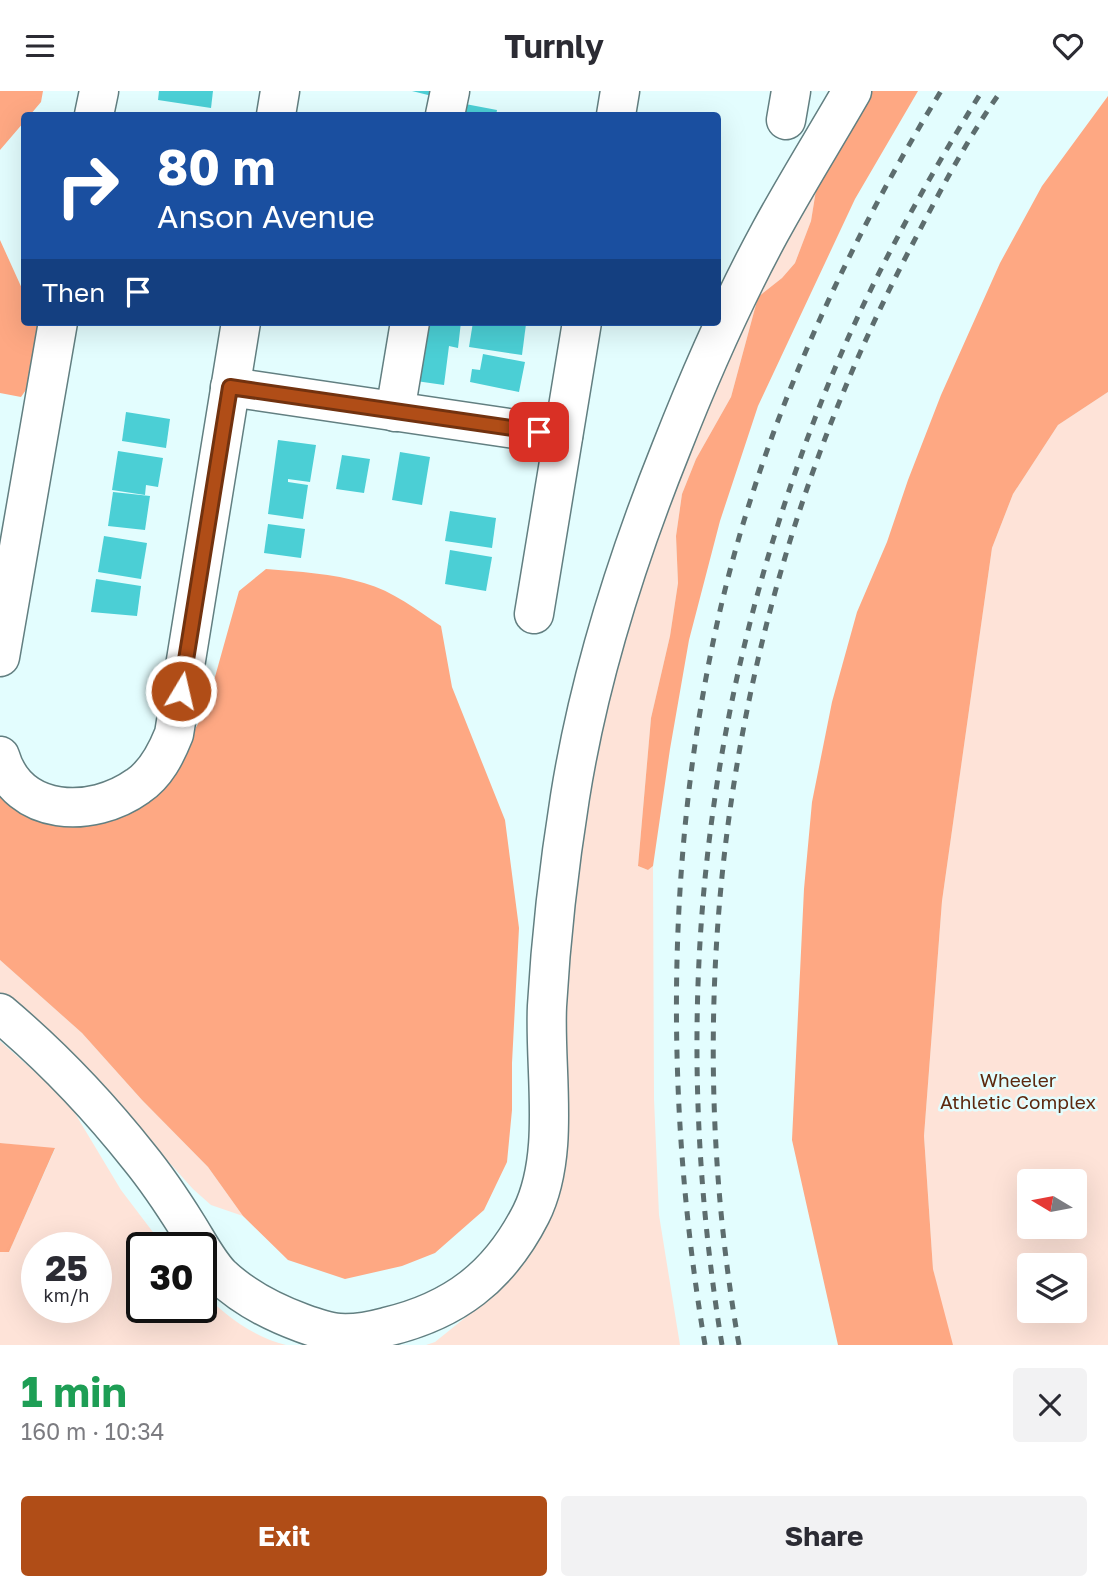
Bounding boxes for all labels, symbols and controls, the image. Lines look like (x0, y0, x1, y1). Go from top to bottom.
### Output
icon: menu (21, 27, 59, 65)
text: Turnly (504, 27, 604, 65)
icon: heart (1049, 27, 1087, 65)
text: 80 m (157, 137, 275, 196)
icon: right (42, 140, 133, 231)
text: Anson Avenue (157, 197, 375, 235)
icon: arrive (119, 273, 157, 311)
text: Then (42, 277, 105, 308)
pin (509, 402, 569, 462)
icon: arrive (520, 413, 558, 451)
position arrow (144, 654, 218, 728)
park label: Wheeler Athletic Complex (940, 1068, 1096, 1113)
north arrow (1017, 1169, 1087, 1239)
map controls (1017, 1169, 1087, 1323)
speed limit sign: 30 (126, 1232, 217, 1323)
text: 25 (45, 1247, 88, 1289)
button: layers (1017, 1253, 1087, 1323)
text: km/h (44, 1284, 89, 1306)
text: 1 min (21, 1366, 127, 1416)
button: close (1013, 1368, 1087, 1442)
text: 160 m · 10:34 (21, 1417, 165, 1445)
button: Exit (21, 1496, 547, 1576)
button: Share (561, 1496, 1087, 1576)

